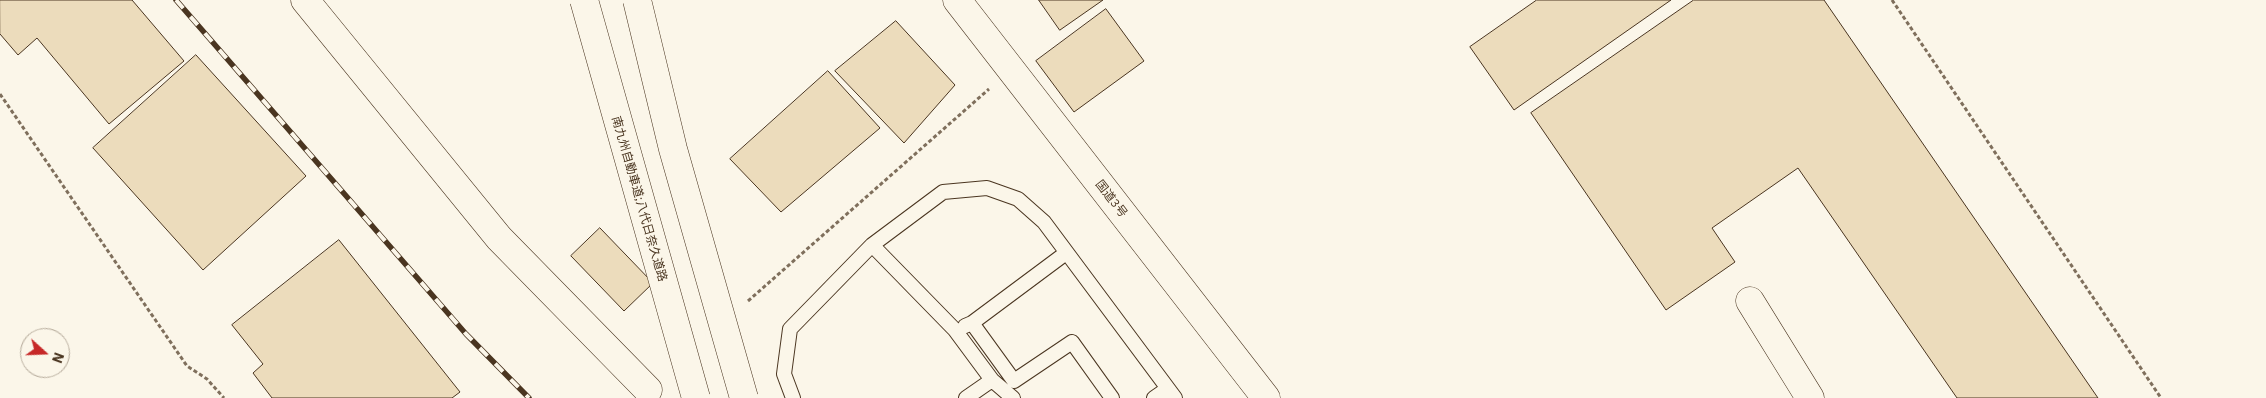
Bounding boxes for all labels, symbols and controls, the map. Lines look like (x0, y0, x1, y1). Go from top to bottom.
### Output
street label: 南九州自動車道;八代日奈久道路 (608, 115, 670, 283)
street label: 国道3号 (1092, 178, 1130, 220)
north arrow (20, 328, 70, 378)
text: N (48, 350, 68, 366)

